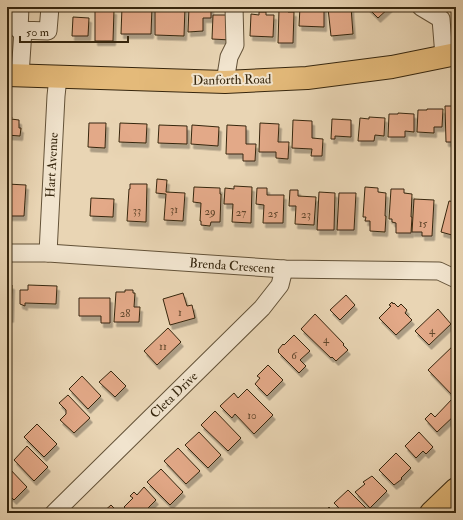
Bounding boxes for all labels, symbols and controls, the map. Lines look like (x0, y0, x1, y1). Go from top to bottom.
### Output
scale bar (20, 18, 128, 44)
text: 50 m (26, 25, 50, 40)
street label: Danforth Road (192, 71, 272, 89)
street label: Hart Avenue (42, 131, 62, 198)
house number: 31 (170, 203, 178, 216)
house number: 33 (133, 204, 141, 217)
house number: 29 (204, 205, 216, 218)
house number: 27 (236, 206, 246, 219)
house number: 25 (268, 207, 278, 220)
house number: 23 (301, 208, 311, 221)
house number: 15 (419, 217, 428, 230)
street label: Brenda Crescent (189, 255, 275, 277)
house number: 1 (178, 306, 182, 319)
house number: 28 (120, 307, 130, 320)
house number: 4 (429, 324, 436, 337)
house number: 4 (323, 333, 330, 346)
house number: 11 (159, 340, 167, 353)
house number: 6 (291, 349, 298, 362)
street label: Cleta Drive (147, 368, 202, 422)
house number: 10 (247, 409, 257, 422)

